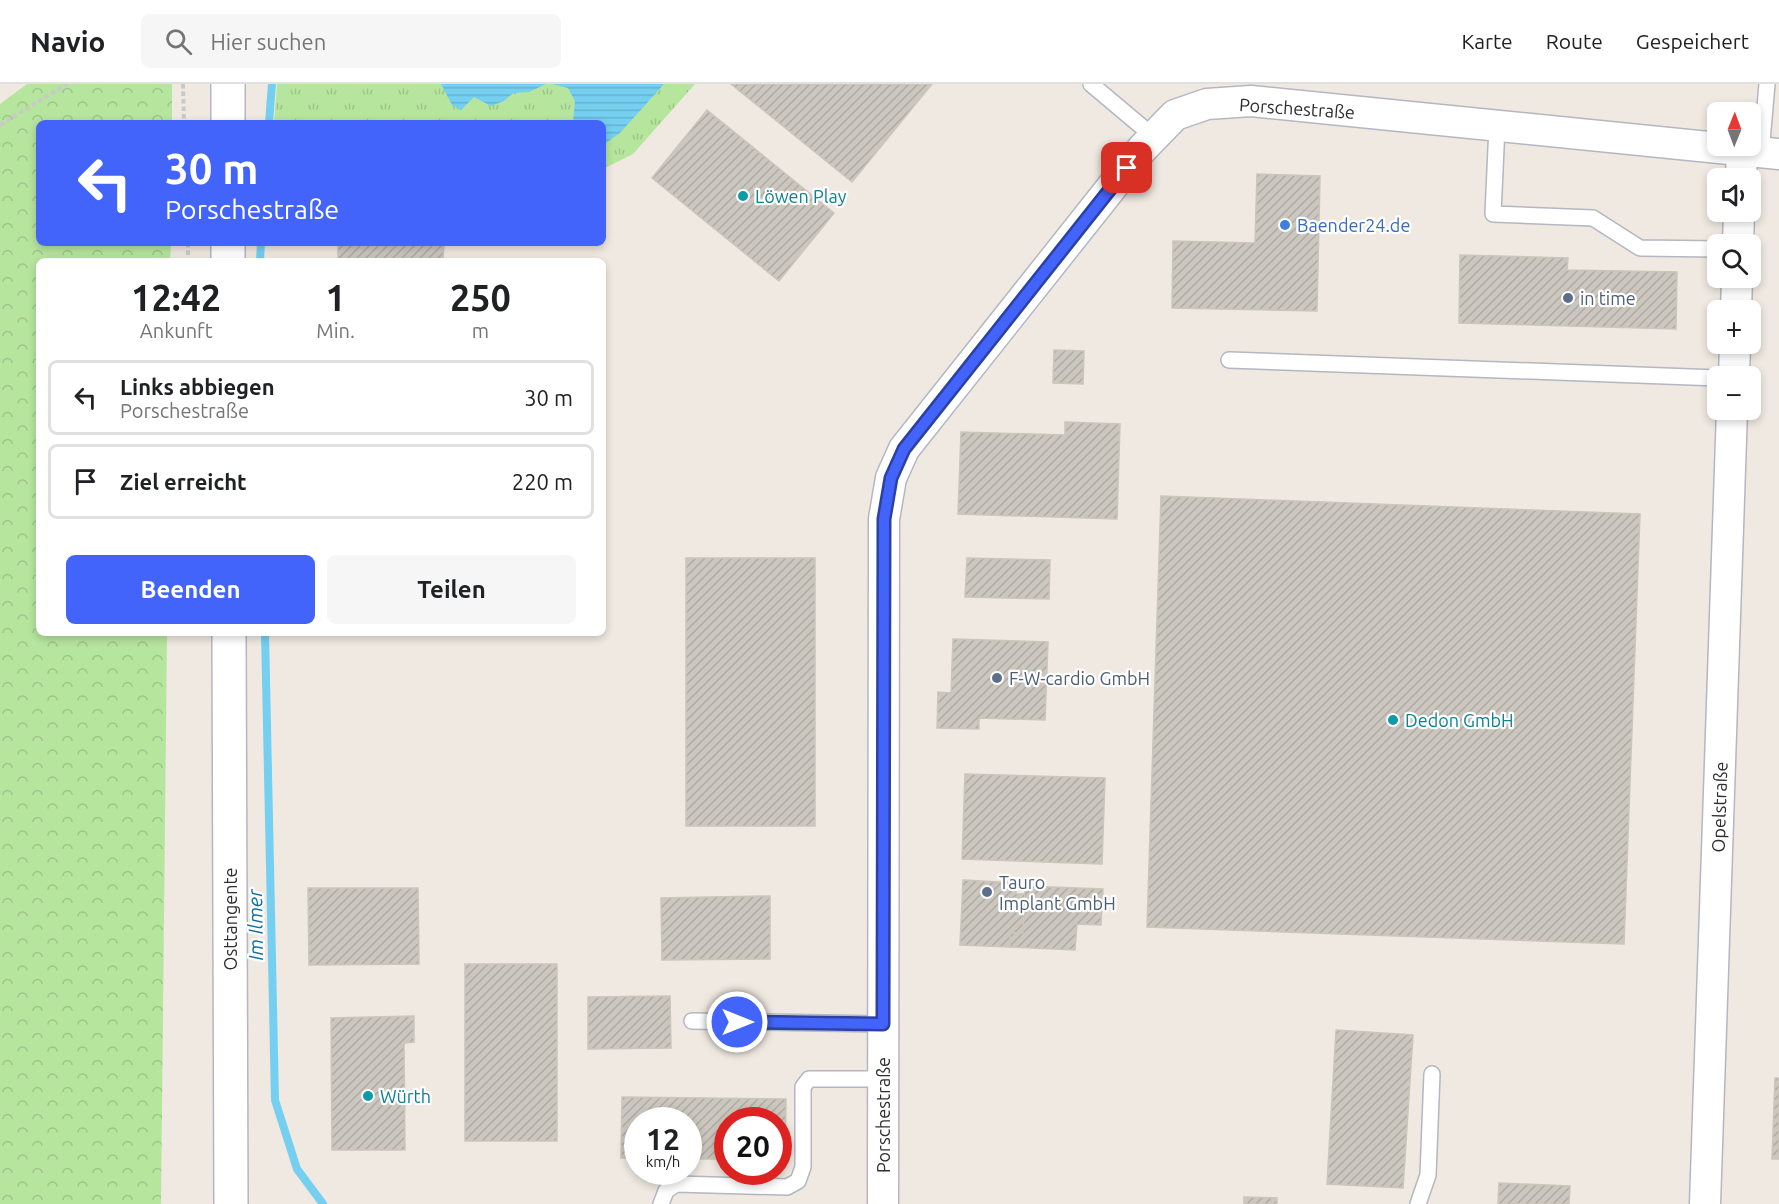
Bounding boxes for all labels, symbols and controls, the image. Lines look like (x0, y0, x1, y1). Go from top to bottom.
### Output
search box (141, 14, 561, 68)
icon: search (162, 25, 195, 58)
text: Navio (30, 26, 105, 57)
text: Hier suchen (210, 29, 326, 54)
text: Karte (1461, 29, 1513, 53)
text: Route (1546, 29, 1603, 53)
text: Gespeichert (1636, 29, 1749, 53)
street label: Porschestraße (1238, 94, 1356, 122)
north arrow (1707, 102, 1761, 156)
map controls (1707, 102, 1761, 420)
pin (1101, 142, 1152, 193)
icon: left (66, 144, 144, 222)
text: 30 m (165, 145, 259, 192)
icon: arrive (1110, 151, 1143, 184)
button: sound (1707, 168, 1761, 222)
place label: Löwen Play (755, 186, 847, 206)
marker: Löwen Play (736, 189, 750, 203)
text: Porschestraße (165, 194, 339, 224)
place label: Baender24.de (1297, 215, 1410, 235)
marker: Baender24.de (1278, 218, 1292, 232)
button: search (1707, 234, 1761, 288)
text: 12:42 (131, 277, 221, 318)
text: 1 (325, 277, 346, 318)
text: 250 (450, 277, 511, 318)
place label: in time (1580, 288, 1636, 308)
marker: in time (1561, 291, 1575, 305)
button: + (1707, 300, 1761, 354)
text: Ankunft (140, 319, 213, 342)
text: Min. (316, 319, 355, 342)
text: m (472, 319, 489, 342)
button: − (1707, 366, 1761, 420)
text: Links abbiegen (120, 374, 275, 399)
icon: left (69, 381, 102, 414)
text: 30 m (524, 385, 573, 410)
text: Porschestraße (120, 399, 249, 422)
icon: arrive (69, 465, 102, 498)
text: Ziel erreicht (120, 469, 247, 494)
text: 220 m (512, 469, 573, 494)
button: Beenden (66, 555, 315, 624)
button: Teilen (327, 555, 576, 624)
place label: F-W-cardio GmbH (1009, 668, 1150, 688)
marker: F-W-cardio GmbH (990, 671, 1004, 685)
place label: Dedon GmbH (1405, 710, 1514, 730)
marker: Dedon GmbH (1386, 713, 1400, 727)
street label: Opelstraße (1707, 761, 1731, 853)
street label: Osttangente (220, 868, 240, 970)
place label: Tauro Implant GmbH (999, 872, 1116, 913)
marker: Tauro Implant GmbH (980, 885, 994, 899)
water label: Im Ilmer (243, 888, 267, 961)
position arrow (705, 990, 769, 1054)
street label: Porschestraße (873, 1057, 893, 1173)
place label: Würth (380, 1086, 431, 1106)
marker: Würth (361, 1089, 375, 1103)
speed limit sign: 20 (714, 1107, 792, 1185)
text: 12 (646, 1122, 680, 1156)
text: km/h (646, 1153, 680, 1170)

